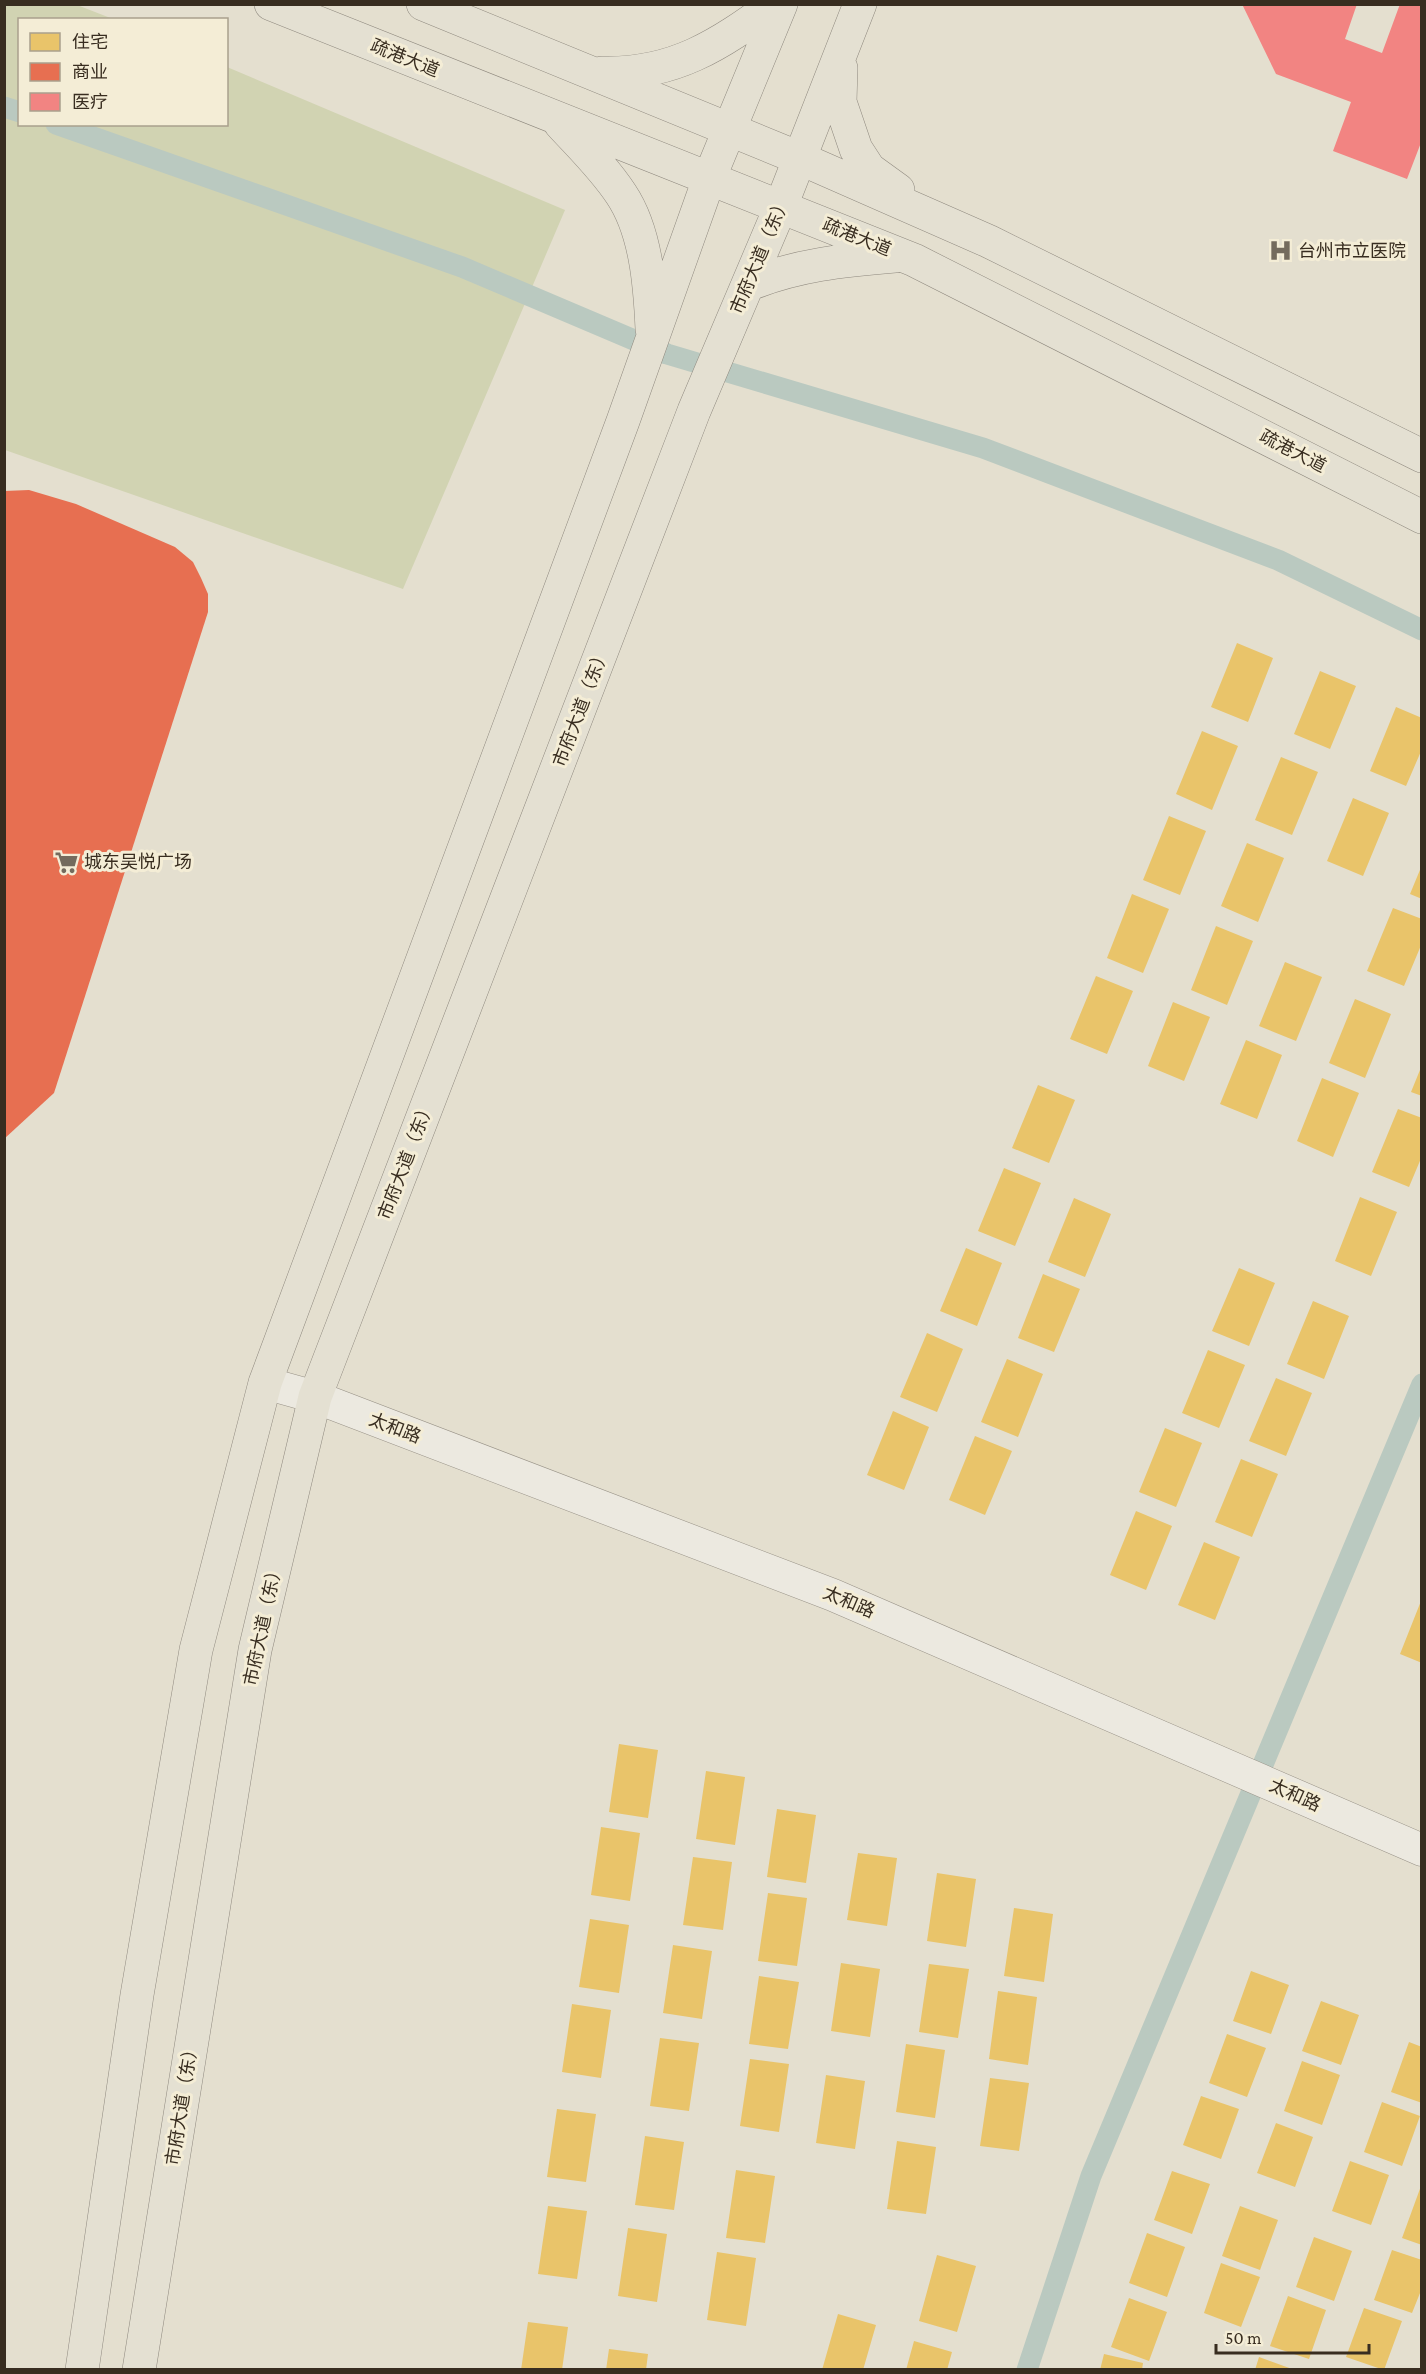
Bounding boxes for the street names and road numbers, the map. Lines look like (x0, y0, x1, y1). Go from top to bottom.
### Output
street label: 疏港大道 (368, 35, 442, 81)
street label: 市府大道（东） (726, 193, 794, 317)
street label: 疏港大道 (820, 214, 894, 260)
street label: 疏港大道 (1256, 426, 1330, 476)
street label: 市府大道（东） (549, 645, 613, 769)
street label: 市府大道（东） (374, 1098, 438, 1222)
street label: 太和路 (366, 1409, 424, 1447)
street label: 市府大道（东） (240, 1560, 286, 1688)
street label: 太和路 (820, 1582, 878, 1622)
street label: 太和路 (1266, 1775, 1324, 1815)
street label: 市府大道（东） (162, 2039, 202, 2167)

